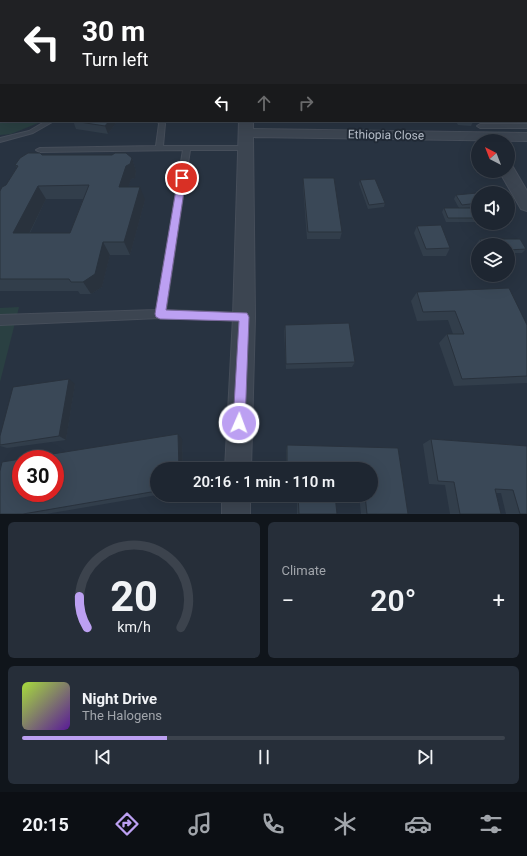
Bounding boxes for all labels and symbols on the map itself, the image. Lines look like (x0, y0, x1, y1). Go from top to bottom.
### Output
street label: Ethiopia Close (348, 127, 424, 143)
north arrow (471, 134, 515, 178)
pin (165, 161, 199, 195)
position arrow (218, 402, 260, 444)
speed limit sign: 30 (12, 450, 64, 502)

